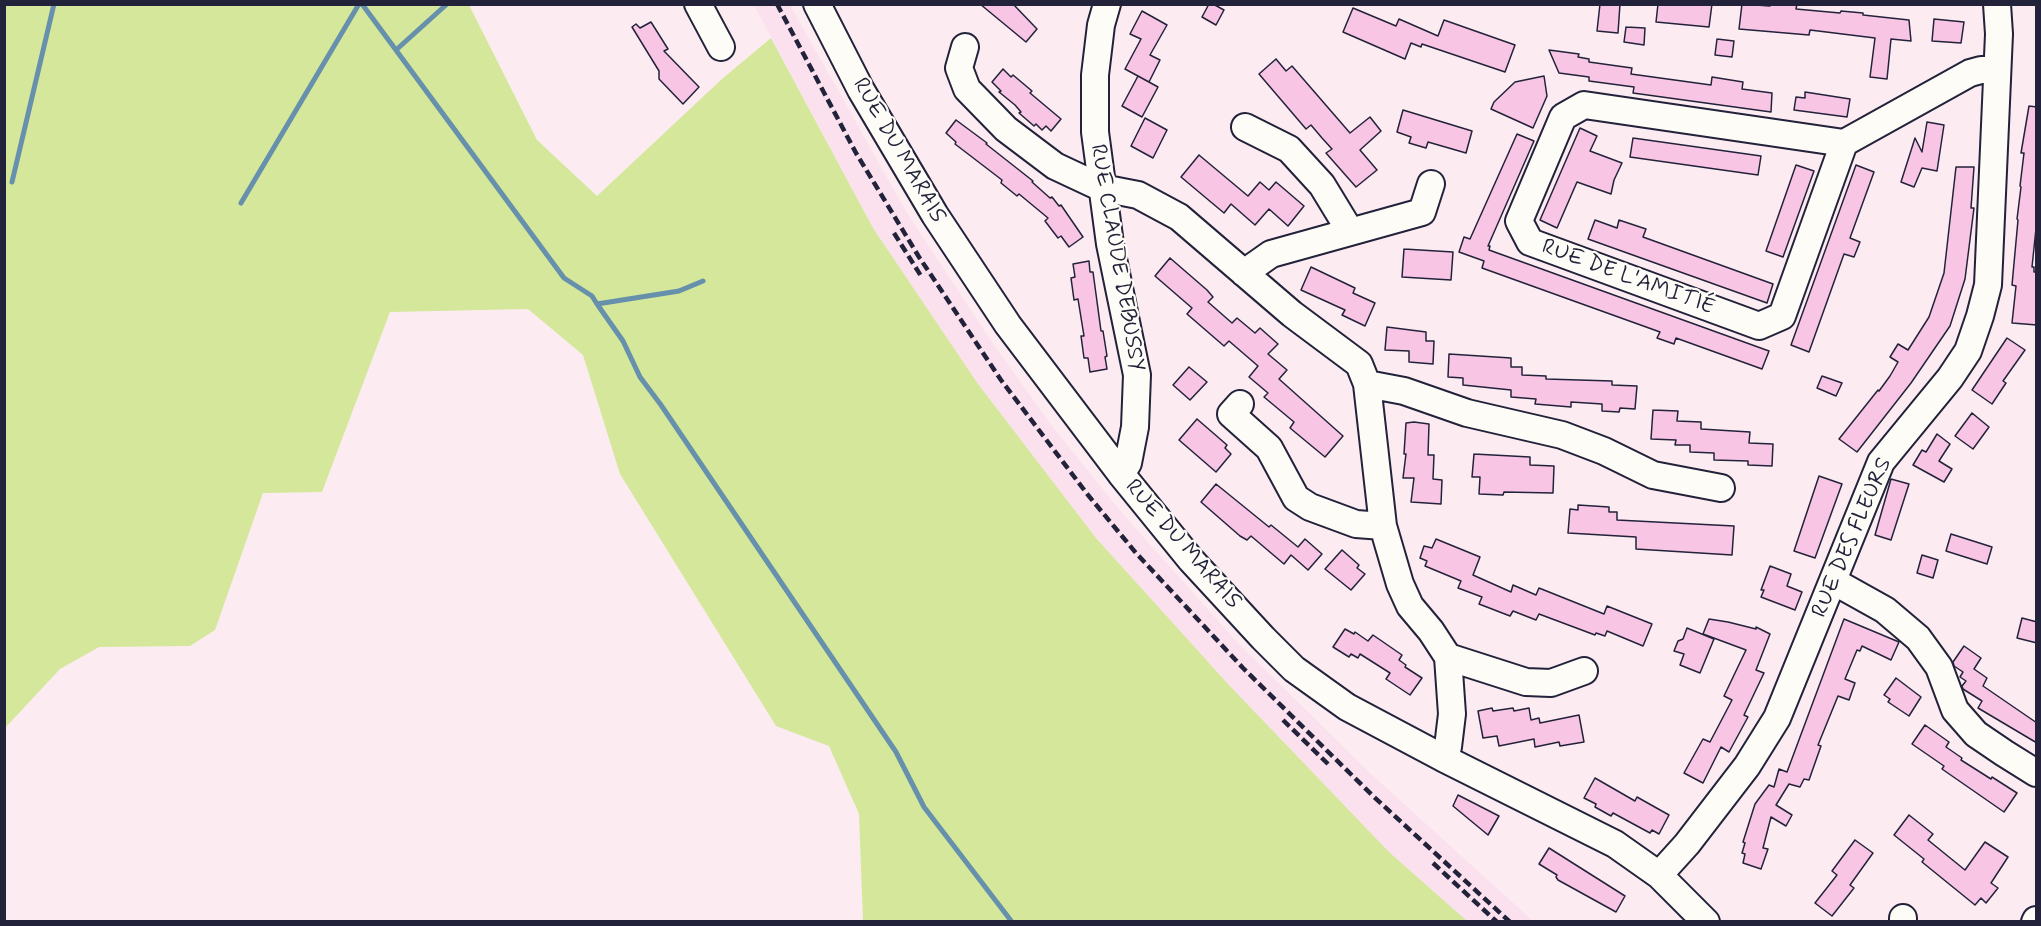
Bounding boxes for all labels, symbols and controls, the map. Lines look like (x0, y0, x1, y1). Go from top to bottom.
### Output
street label: RUE DU MARAIS (846, 74, 950, 228)
street label: RUE CLAUDE DEBUSSY (1083, 142, 1149, 374)
street label: RUE DE L'AMITIÉ (1538, 234, 1718, 322)
street label: RUE DES FLEURS (1807, 454, 1899, 622)
street label: RUE DU MARAIS (1119, 475, 1245, 615)

